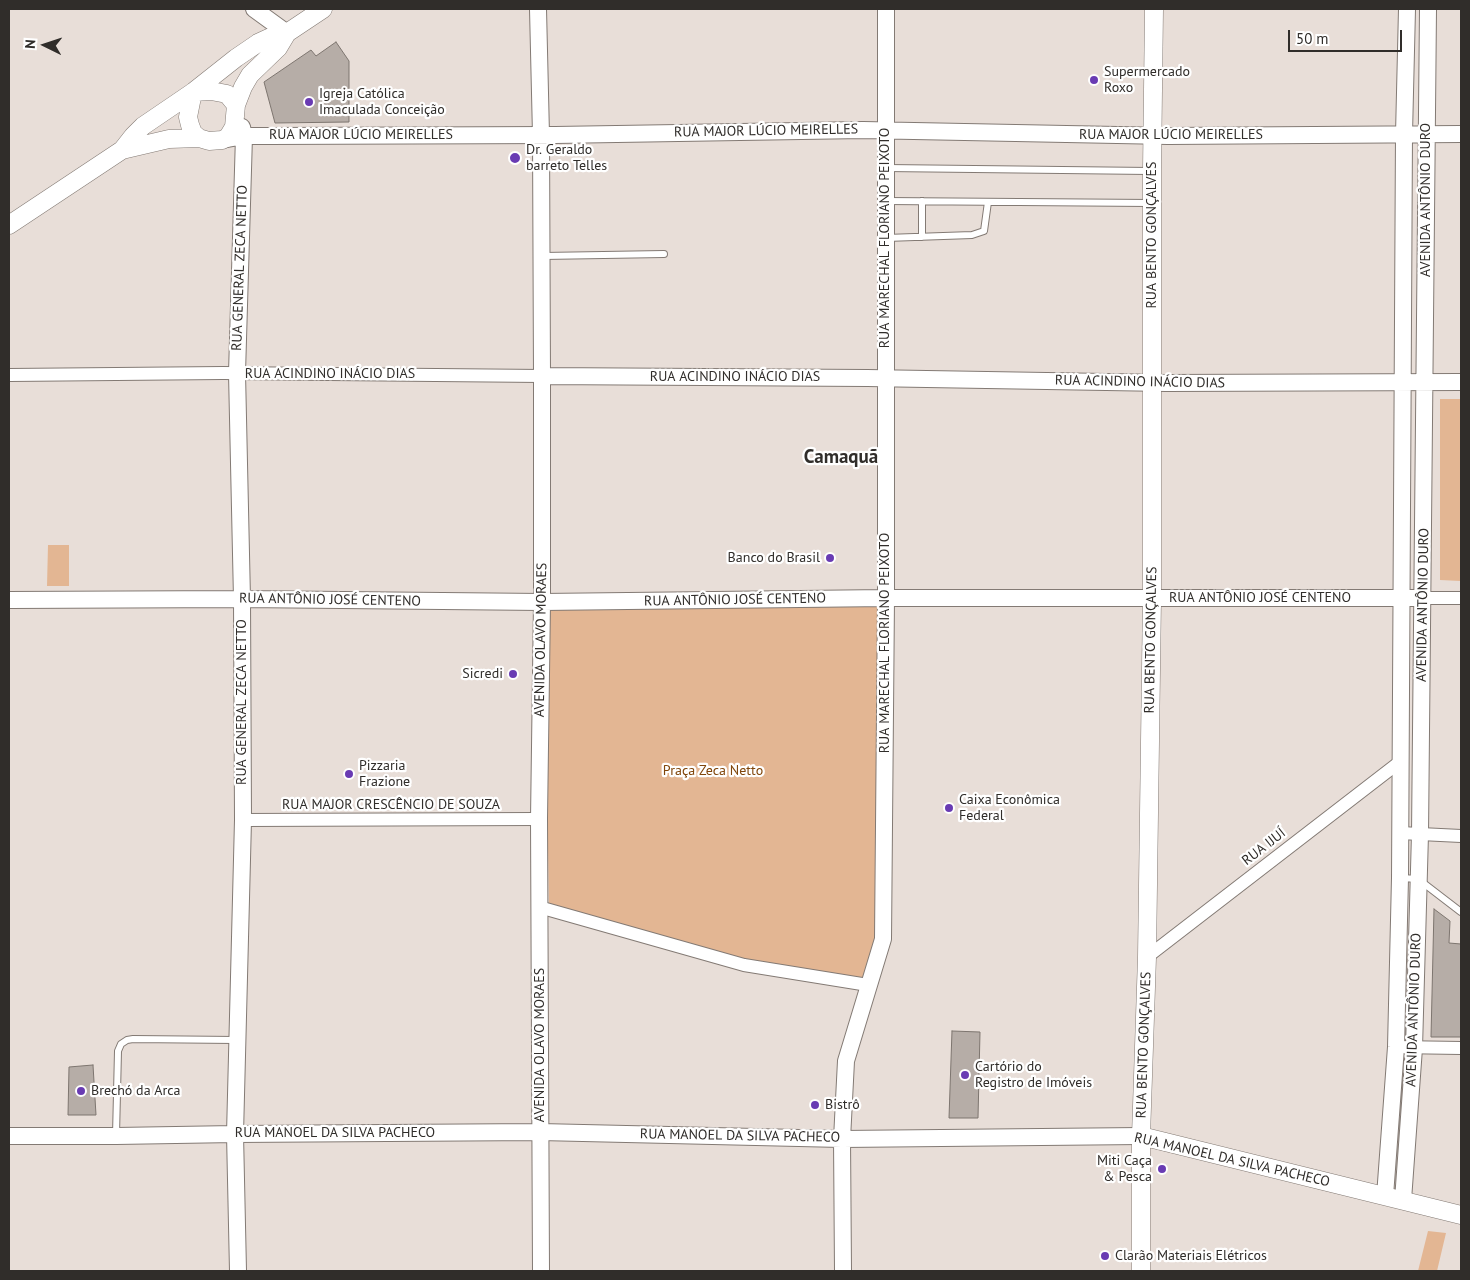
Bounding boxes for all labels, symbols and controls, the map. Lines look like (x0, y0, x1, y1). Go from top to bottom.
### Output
north arrow (20, 20, 70, 70)
scale bar (1290, 20, 1404, 52)
text: 50 m (1296, 29, 1329, 48)
text: N (21, 39, 39, 49)
place label: Supermercado Roxo (1104, 64, 1190, 96)
marker: Supermercado Roxo (1088, 74, 1100, 86)
place label: Igreja Católica Imaculada Conceição (319, 86, 445, 118)
marker: Igreja Católica Imaculada Conceição (303, 96, 315, 108)
street label: RUA MAJOR LÚCIO MEIRELLES (674, 121, 858, 141)
street label: AVENIDA ANTÔNIO DURO (1418, 123, 1434, 277)
street label: RUA MAJOR LÚCIO MEIRELLES (269, 127, 453, 143)
street label: RUA MAJOR LÚCIO MEIRELLES (1079, 127, 1263, 143)
street label: RUA MARECHAL FLORIANO PEIXOTO (877, 128, 893, 348)
place label: Dr. Geraldo barreto Telles (526, 142, 607, 174)
marker: Dr. Geraldo barreto Telles (508, 151, 522, 165)
street label: RUA BENTO GONÇALVES (1144, 162, 1160, 308)
street label: RUA GENERAL ZECA NETTO (229, 185, 251, 351)
street label: RUA ACINDINO INÁCIO DIAS (245, 366, 415, 382)
street label: RUA ACINDINO INÁCIO DIAS (650, 369, 820, 385)
street label: RUA ACINDINO INÁCIO DIAS (1055, 372, 1225, 392)
district label: Camaquã (804, 447, 878, 469)
street label: AVENIDA ANTÔNIO DURO (1413, 528, 1433, 682)
street label: RUA MARECHAL FLORIANO PEIXOTO (877, 533, 893, 753)
place label: Banco do Brasil (728, 550, 820, 566)
marker: Banco do Brasil (824, 552, 836, 564)
street label: AVENIDA OLAVO MORAES (531, 563, 551, 717)
street label: RUA BENTO GONÇALVES (1141, 566, 1161, 714)
street label: RUA ANTÔNIO JOSÉ CENTENO (239, 590, 421, 610)
street label: RUA ANTÔNIO JOSÉ CENTENO (644, 590, 826, 610)
street label: RUA ANTÔNIO JOSÉ CENTENO (1169, 590, 1351, 606)
street label: RUA GENERAL ZECA NETTO (234, 619, 250, 785)
place label: Sicredi (462, 666, 503, 682)
marker: Sicredi (507, 668, 519, 680)
place label: Pizzaria Frazione (359, 758, 410, 790)
park label: Praça Zeca Netto (663, 763, 763, 779)
marker: Pizzaria Frazione (343, 768, 355, 780)
place label: Caixa Econômica Federal (959, 792, 1060, 824)
street label: RUA MAJOR CRESCÊNCIO DE SOUZA (282, 797, 500, 813)
marker: Caixa Econômica Federal (943, 802, 955, 814)
street label: RUA IJUÍ (1239, 825, 1289, 869)
street label: AVENIDA ANTÔNIO DURO (1403, 933, 1425, 1087)
street label: AVENIDA OLAVO MORAES (532, 968, 548, 1122)
street label: RUA BENTO GONÇALVES (1133, 971, 1155, 1119)
place label: Cartório do Registro de Imóveis (975, 1059, 1092, 1092)
marker: Cartório do Registro de Imóveis (959, 1069, 971, 1081)
place label: Brechó da Arca (91, 1083, 181, 1099)
marker: Brechó da Arca (75, 1085, 87, 1097)
place label: Bistrô (825, 1097, 860, 1113)
marker: Bistrô (809, 1099, 821, 1111)
street label: RUA MANOEL DA SILVA PACHECO (235, 1125, 435, 1141)
street label: RUA MANOEL DA SILVA PACHECO (640, 1126, 840, 1146)
street label: RUA MANOEL DA SILVA PACHECO (1133, 1129, 1331, 1191)
place label: Miti Caça & Pesca (1097, 1153, 1152, 1186)
marker: Miti Caça & Pesca (1156, 1163, 1168, 1175)
place label: Clarão Materiais Elétricos (1115, 1248, 1267, 1264)
marker: Clarão Materiais Elétricos (1099, 1250, 1111, 1262)

